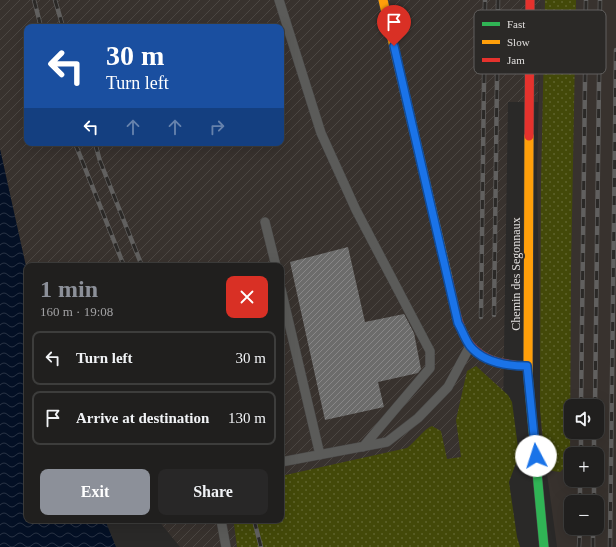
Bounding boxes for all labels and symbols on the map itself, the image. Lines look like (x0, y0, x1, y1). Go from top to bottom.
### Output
pin (377, 5, 411, 46)
legend (474, 10, 606, 74)
text: Fast (507, 18, 525, 30)
text: Slow (507, 36, 530, 48)
text: Jam (507, 54, 525, 66)
street label: Chemin des Segonnaux (509, 217, 523, 331)
position arrow (515, 435, 557, 477)

